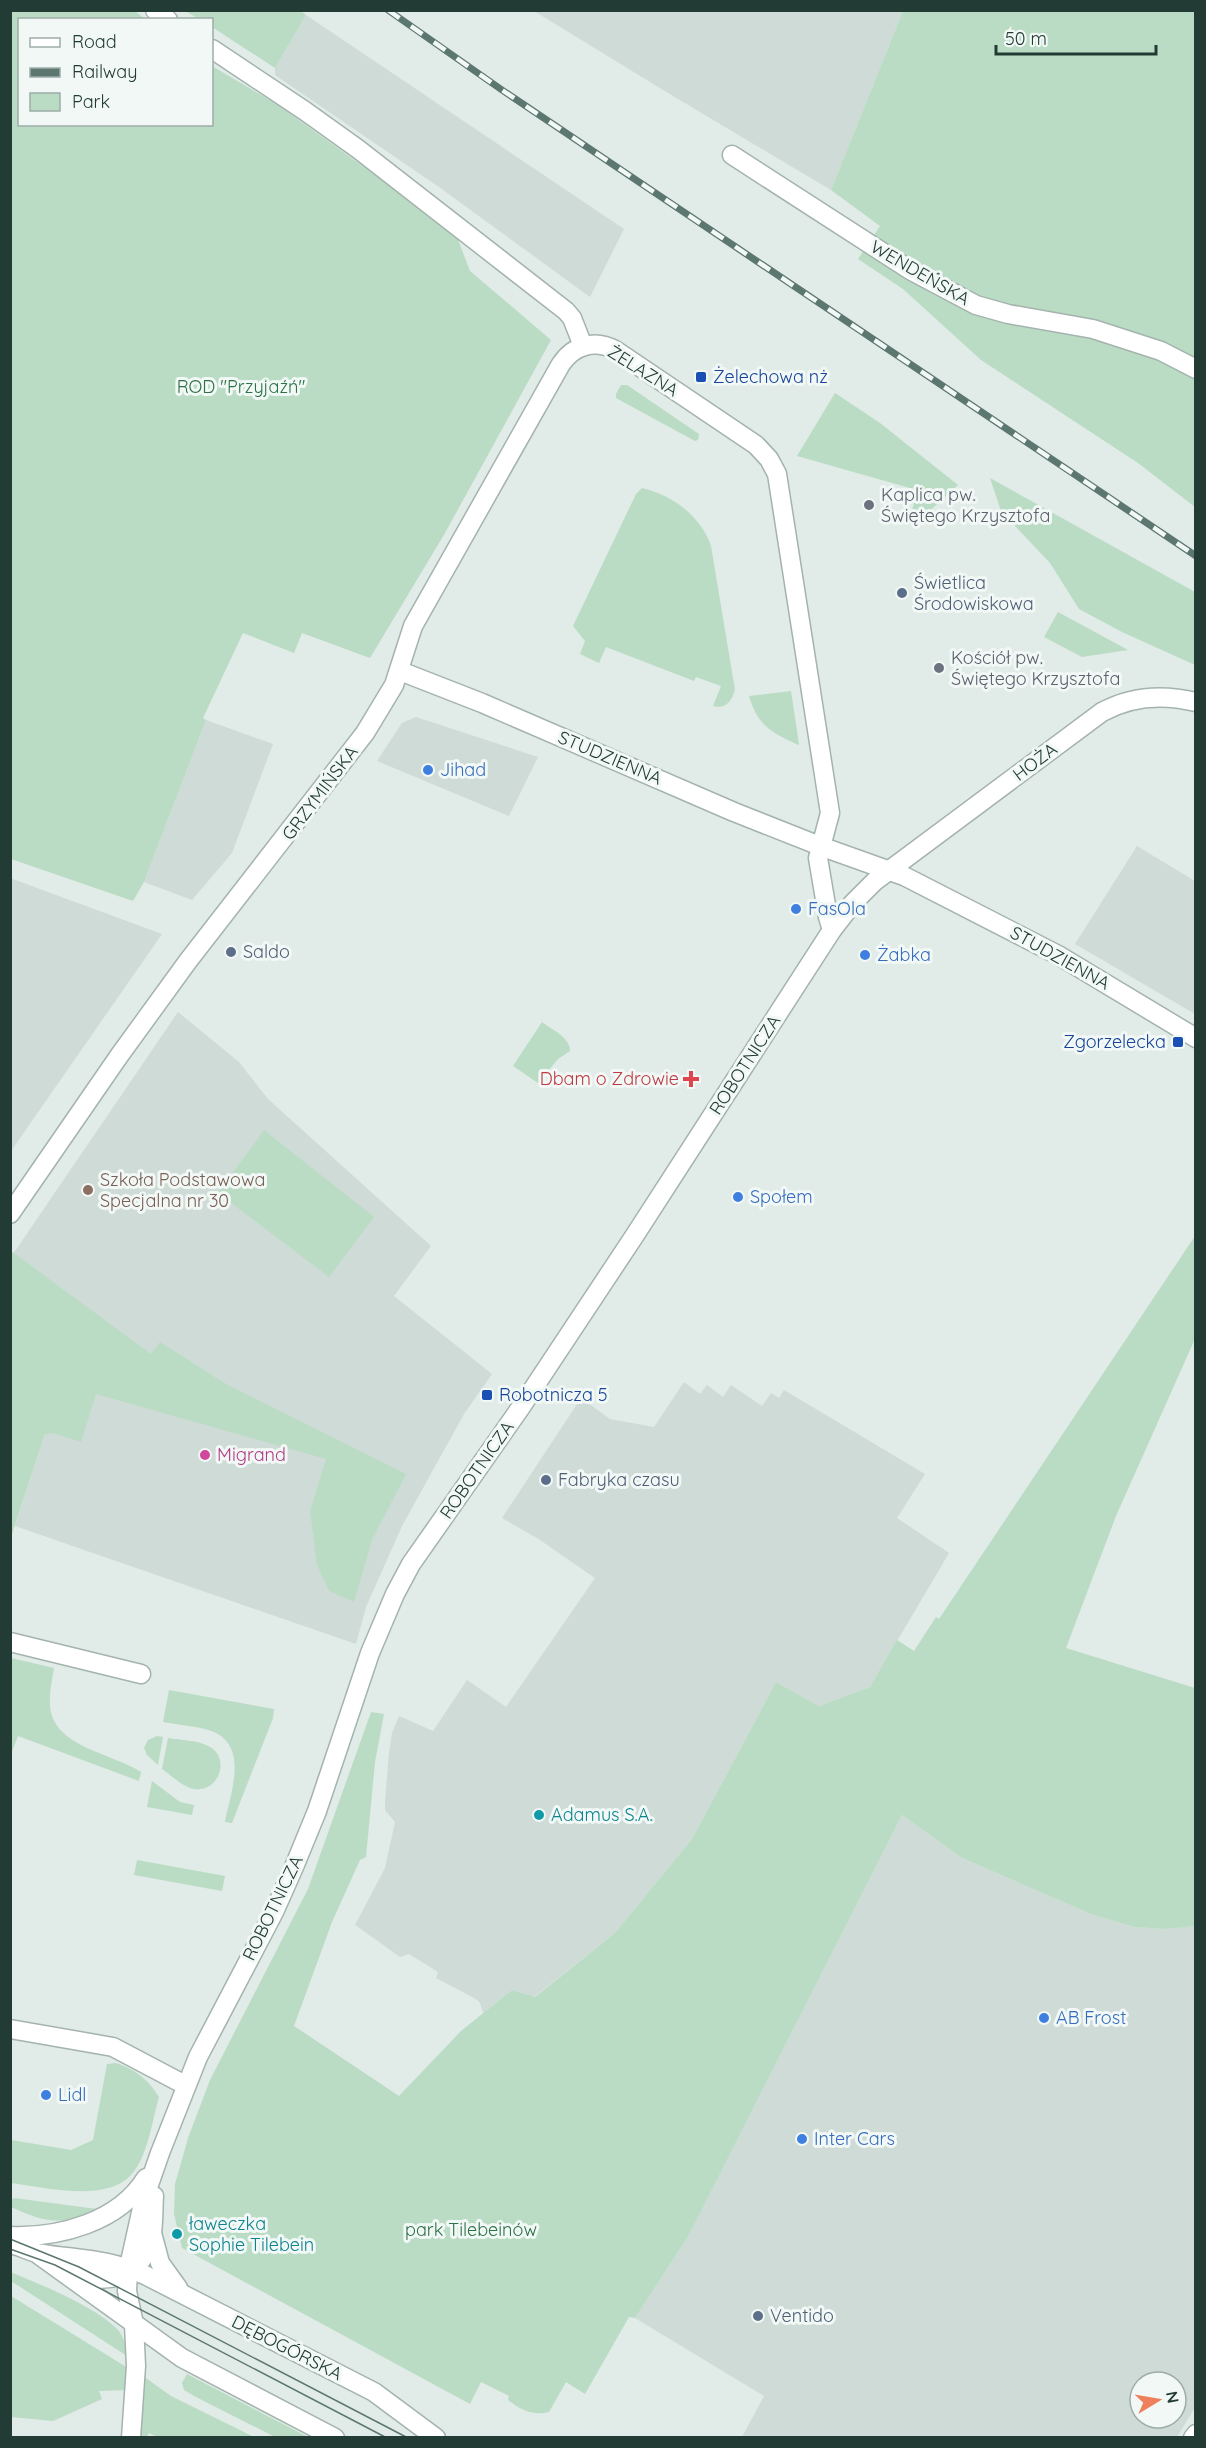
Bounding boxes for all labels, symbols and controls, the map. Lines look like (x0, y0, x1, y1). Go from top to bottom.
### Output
legend (18, 18, 213, 126)
scale bar (996, 18, 1156, 56)
text: 50 m (1005, 27, 1047, 50)
text: Road (72, 30, 117, 53)
text: Railway (72, 60, 138, 83)
text: Park (72, 90, 110, 113)
street label: WENDEŃSKA (866, 235, 974, 310)
street label: ŻELAZNA (604, 340, 683, 402)
place label: Żelechowa nż (713, 365, 828, 388)
marker: Żelechowa nż (694, 370, 708, 384)
park label: ROD "Przyjaźń" (177, 375, 305, 398)
place label: Kaplica pw. Świętego Krzysztofa (881, 483, 1050, 527)
marker: Kaplica pw. Świętego Krzysztofa (862, 498, 876, 512)
place label: Świetlica Środowiskowa (914, 571, 1034, 615)
marker: Świetlica Środowiskowa (895, 586, 909, 600)
place label: Kościół pw. Świętego Krzysztofa (951, 646, 1120, 690)
marker: Kościół pw. Świętego Krzysztofa (932, 661, 946, 675)
street label: STUDZIENNA (555, 725, 666, 790)
street label: HOŻA (1008, 737, 1062, 786)
street label: GRZYMIŃSKA (277, 741, 363, 845)
place label: Jihad (440, 758, 486, 781)
marker: Jihad (421, 763, 435, 777)
place label: FasOla (808, 897, 866, 920)
marker: FasOla (789, 902, 803, 916)
street label: STUDZIENNA (1006, 921, 1115, 995)
place label: Saldo (243, 940, 290, 963)
place label: Żabka (877, 943, 931, 966)
marker: Saldo (224, 945, 238, 959)
marker: Żabka (858, 948, 872, 962)
street label: ROBOTNICZA (704, 1010, 786, 1119)
place label: Zgorzelecka (1063, 1030, 1166, 1053)
marker: Zgorzelecka (1171, 1035, 1185, 1049)
place label: Dbam o Zdrowie (540, 1067, 679, 1090)
marker: Dbam o Zdrowie (684, 1072, 698, 1086)
place label: Szkoła Podstawowa Specjalna nr 30 (100, 1168, 265, 1212)
marker: Szkoła Podstawowa Specjalna nr 30 (81, 1183, 95, 1197)
place label: Społem (750, 1185, 813, 1208)
marker: Społem (731, 1190, 745, 1204)
place label: Robotnicza 5 (499, 1383, 608, 1406)
marker: Robotnicza 5 (480, 1388, 494, 1402)
street label: ROBOTNICZA (434, 1416, 519, 1523)
place label: Migrand (217, 1443, 286, 1466)
marker: Migrand (198, 1448, 212, 1462)
place label: Fabryka czasu (558, 1468, 680, 1491)
marker: Fabryka czasu (539, 1473, 553, 1487)
place label: Adamus S.A. (551, 1803, 653, 1826)
marker: Adamus S.A. (532, 1808, 546, 1822)
street label: ROBOTNICZA (237, 1851, 308, 1964)
place label: AB Frost (1056, 2006, 1126, 2029)
marker: AB Frost (1037, 2011, 1051, 2025)
place label: Lidl (58, 2083, 86, 2106)
marker: Lidl (39, 2088, 53, 2102)
place label: Inter Cars (814, 2127, 895, 2150)
marker: Inter Cars (795, 2132, 809, 2146)
place label: ławeczka Sophie Tilebein (188, 2212, 314, 2256)
park label: park Tilebeinów (405, 2218, 537, 2241)
marker: ławeczka Sophie Tilebein (170, 2227, 184, 2241)
place label: Ventido (770, 2304, 834, 2327)
marker: Ventido (751, 2309, 765, 2323)
street label: DĘBOGÓRSKA (228, 2310, 347, 2385)
north arrow (1128, 2370, 1188, 2430)
text: N (1162, 2389, 1184, 2405)

